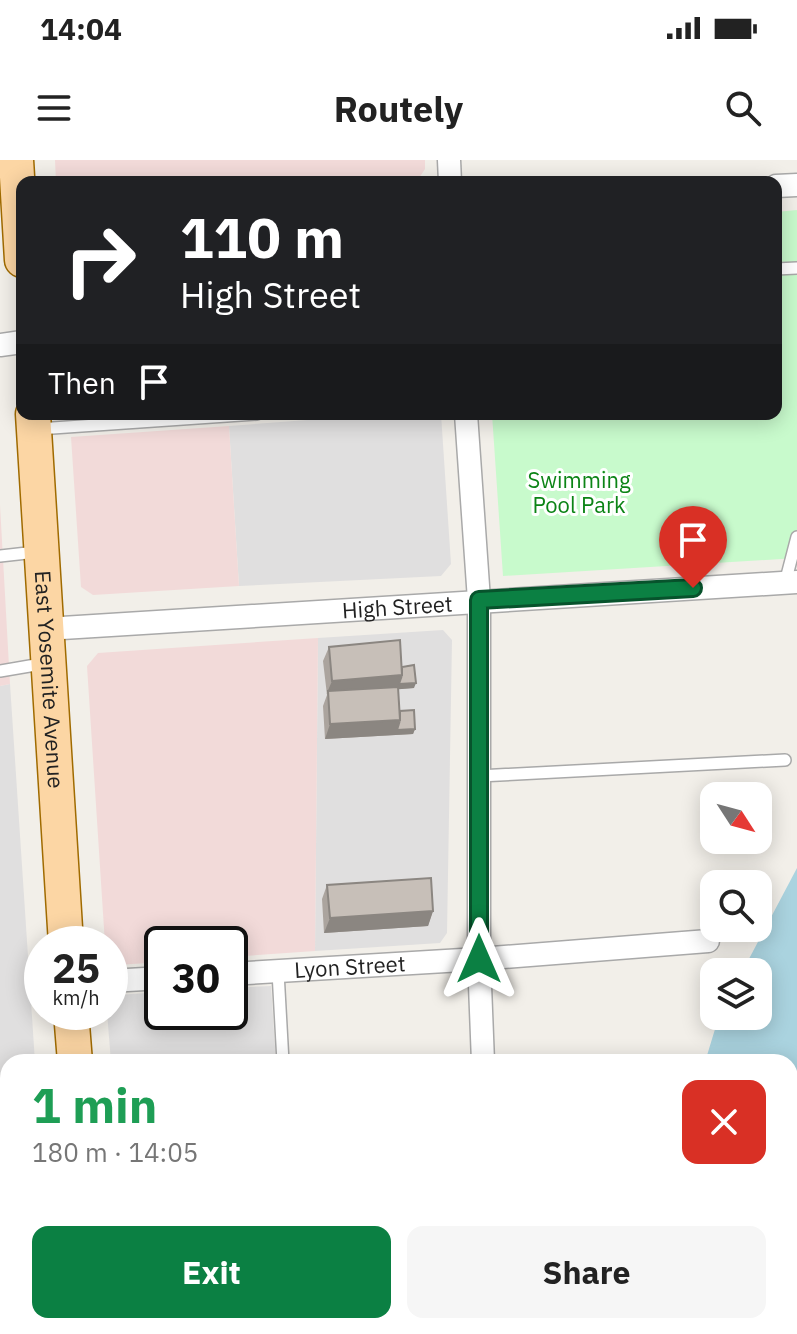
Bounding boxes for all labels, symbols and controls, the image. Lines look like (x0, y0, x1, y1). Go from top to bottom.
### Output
text: 14:04 (40, 9, 122, 48)
text: Routely (334, 85, 463, 132)
icon: menu (32, 86, 76, 130)
icon: search (721, 86, 765, 130)
text: 110 m (180, 201, 344, 273)
icon: right (48, 208, 152, 312)
text: High Street (180, 271, 361, 318)
icon: arrive (132, 360, 176, 404)
text: Then (48, 363, 116, 402)
park label: Swimming Pool Park (527, 465, 631, 519)
pin (659, 506, 727, 588)
icon: arrive (671, 518, 715, 562)
street label: East Yosemite Avenue (29, 570, 71, 789)
street label: High Street (341, 589, 453, 624)
north arrow (700, 782, 772, 854)
map controls (700, 782, 772, 1030)
button: search (700, 870, 772, 942)
position arrow (437, 917, 521, 1001)
speed limit sign: 30 (144, 926, 248, 1030)
text: 25 (52, 942, 100, 994)
street label: Lyon Street (293, 948, 406, 984)
button: layers (700, 958, 772, 1030)
text: km/h (52, 984, 100, 1011)
text: 1 min (32, 1074, 157, 1136)
button: close (682, 1080, 766, 1164)
text: 180 m · 14:05 (32, 1135, 198, 1169)
button: Exit (32, 1226, 391, 1318)
button: Share (407, 1226, 766, 1318)

